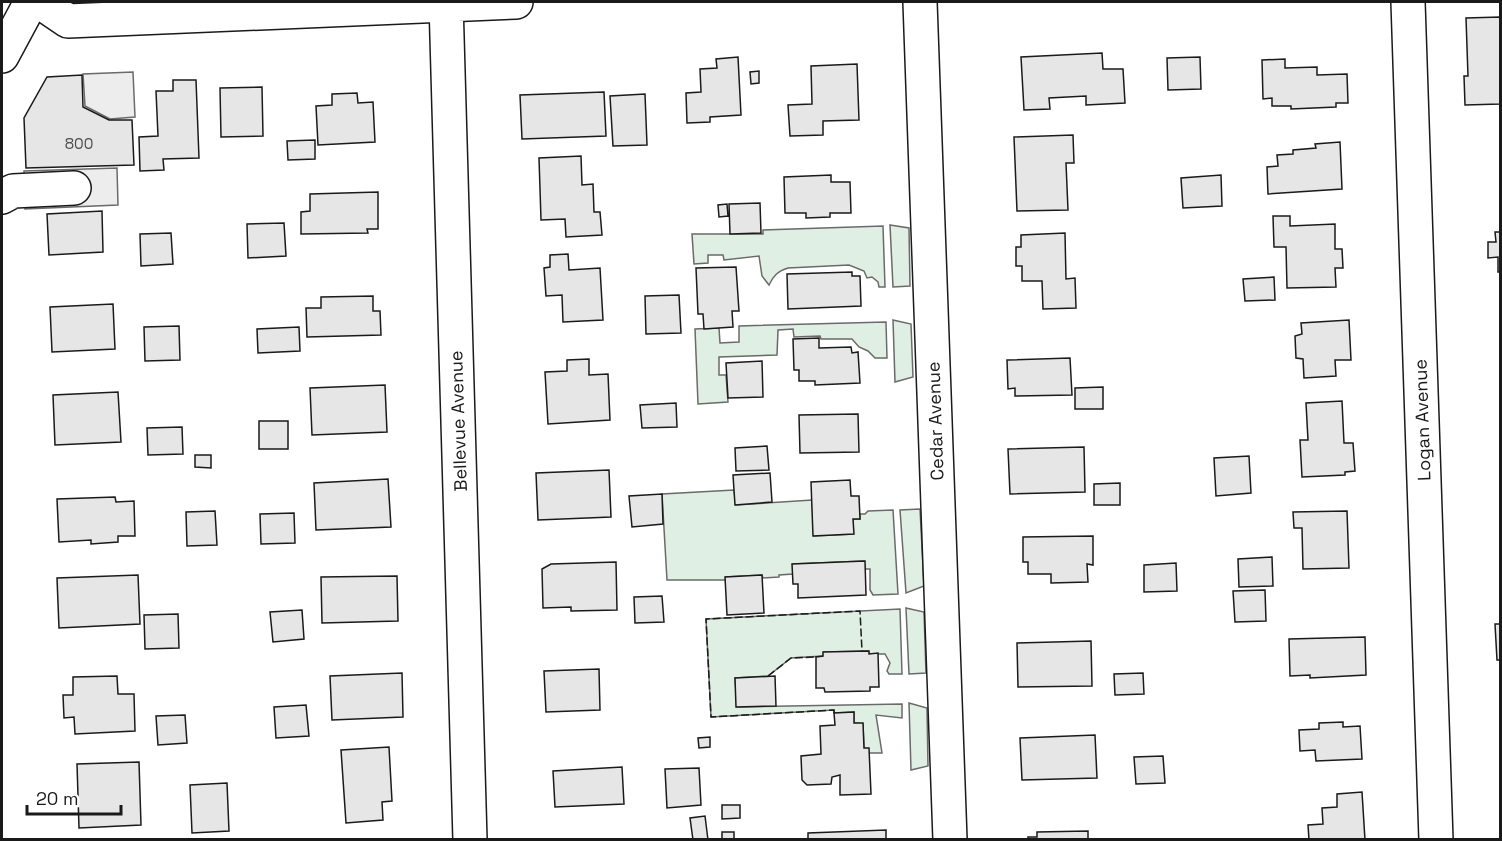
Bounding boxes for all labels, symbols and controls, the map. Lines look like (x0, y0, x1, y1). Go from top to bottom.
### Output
house number: 800 (65, 134, 93, 153)
street label: Bellevue Avenue (444, 350, 472, 492)
street label: Logan Avenue (1408, 359, 1436, 481)
street label: Cedar Avenue (921, 361, 949, 481)
scale bar (27, 778, 122, 816)
text: 20 m (36, 787, 79, 810)

